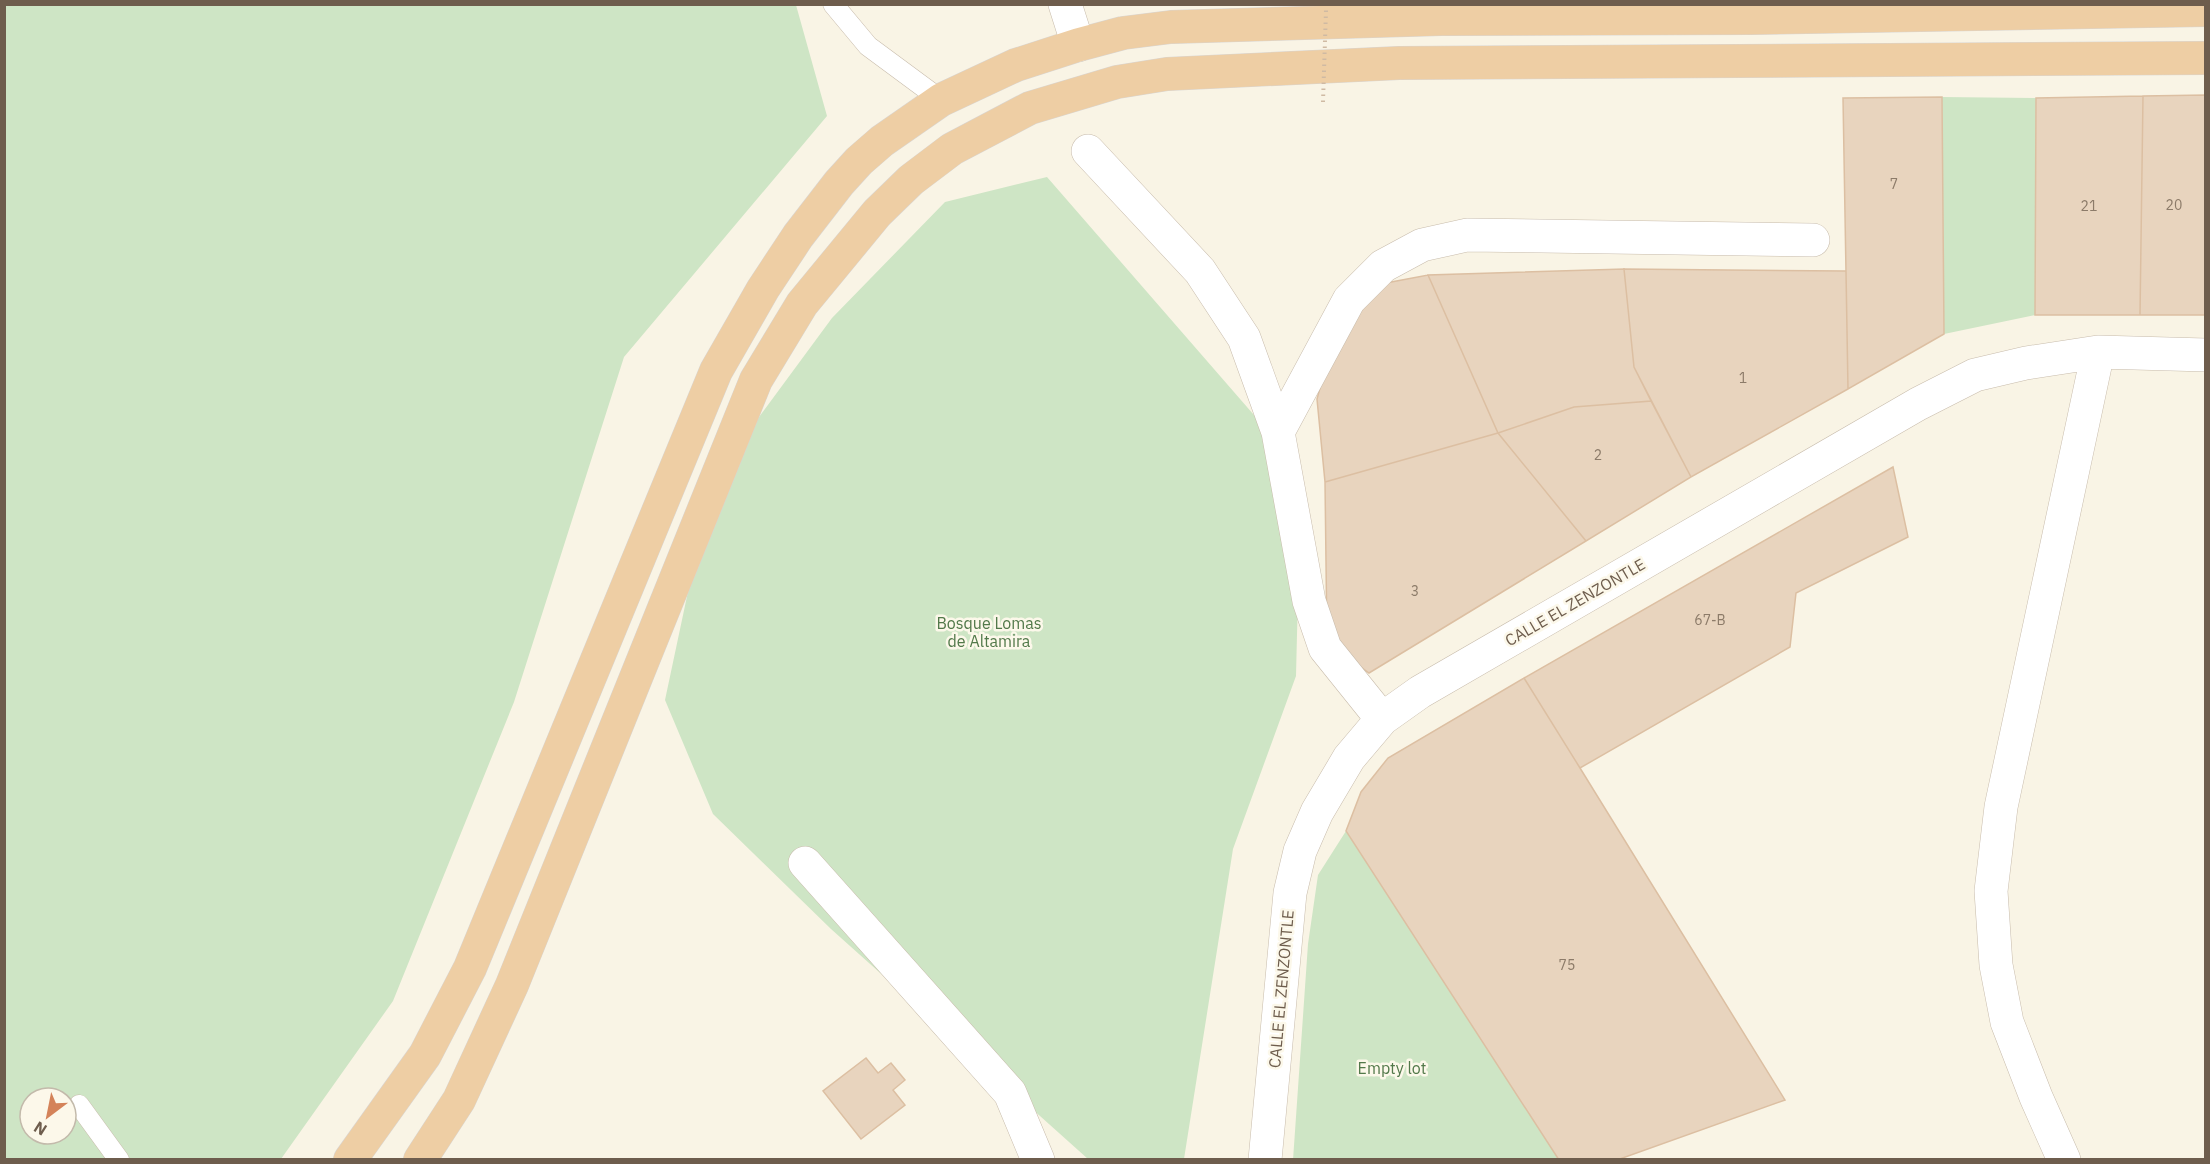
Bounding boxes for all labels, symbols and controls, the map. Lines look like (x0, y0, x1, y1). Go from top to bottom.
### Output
house number: 7 (1890, 175, 1898, 193)
house number: 20 (2166, 196, 2182, 214)
house number: 21 (2081, 197, 2097, 215)
house number: 1 (1739, 369, 1747, 387)
house number: 2 (1594, 446, 1602, 464)
street label: CALLE EL ZENZONTLE (1501, 554, 1649, 650)
house number: 3 (1411, 582, 1419, 600)
house number: 67-B (1694, 611, 1726, 629)
park label: Bosque Lomas de Altamira (936, 613, 1042, 651)
street label: CALLE EL ZENZONTLE (1264, 909, 1298, 1069)
house number: 75 (1559, 956, 1575, 974)
park label: Empty lot (1358, 1058, 1426, 1078)
north arrow (18, 1086, 78, 1146)
text: N (30, 1117, 50, 1140)

